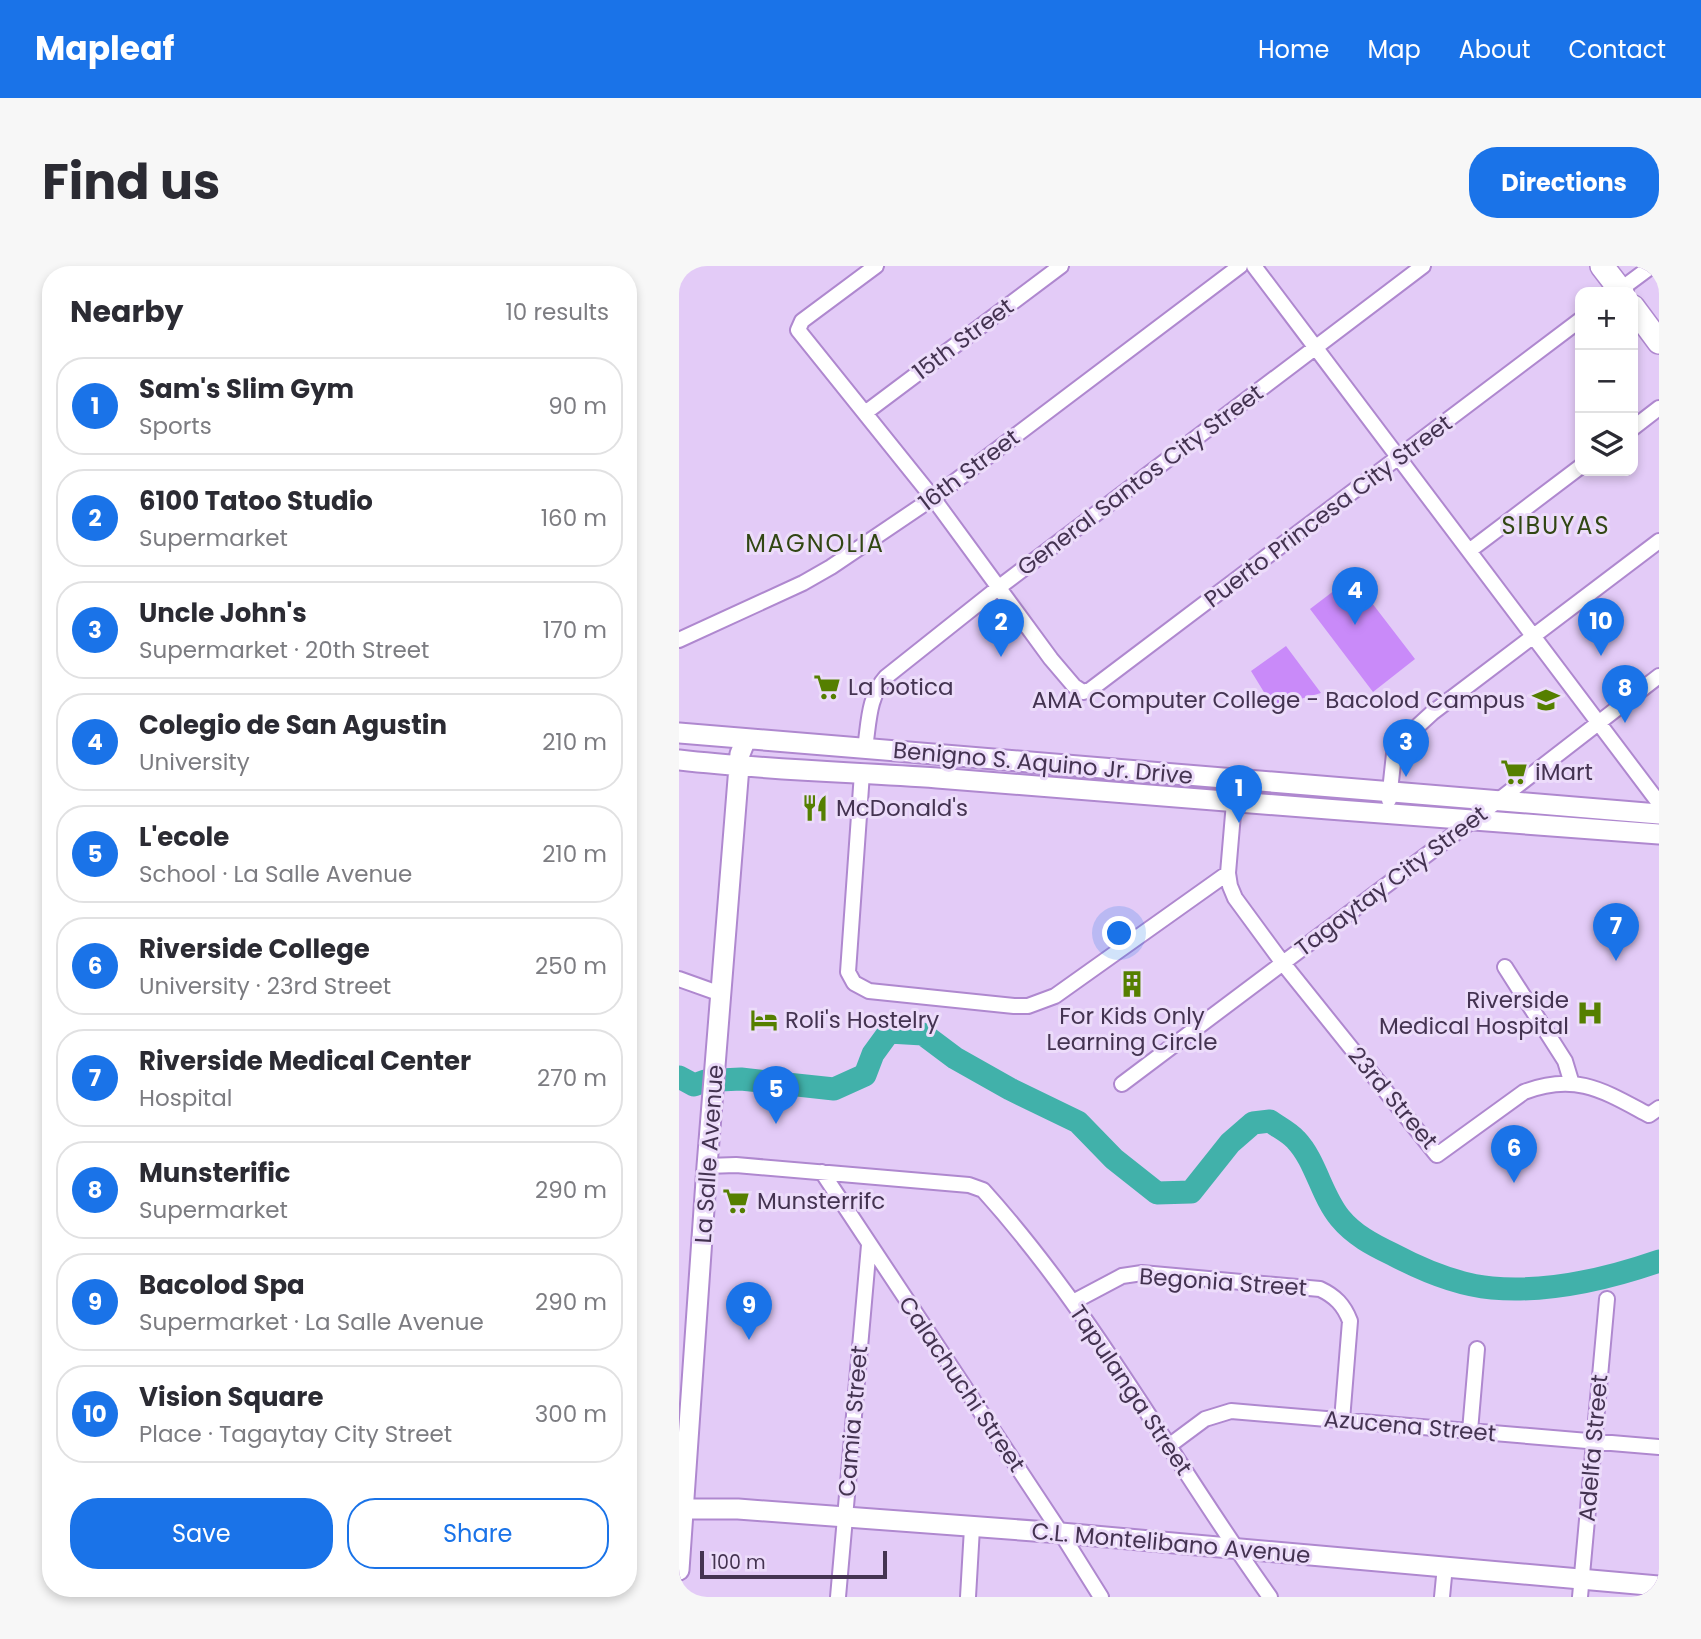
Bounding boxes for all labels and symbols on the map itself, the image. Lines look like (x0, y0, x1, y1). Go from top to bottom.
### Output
street label: 15th Street (906, 291, 1020, 387)
street label: General Santos City Street (1010, 377, 1270, 583)
street label: Puerto Princesa City Street (1198, 407, 1458, 615)
street label: 16th Street (912, 422, 1026, 518)
district label: SIBUYAS (1501, 509, 1611, 542)
district label: MAGNOLIA (745, 527, 885, 560)
pin: 4 (1332, 567, 1378, 625)
pin: 10 (1578, 598, 1624, 656)
pin: 2 (978, 599, 1024, 657)
pin: 8 (1602, 665, 1648, 723)
place label: La botica (848, 671, 953, 703)
supermarket icon: La botica (812, 672, 842, 702)
place label: AMA Computer College - Bacolod Campus (1032, 684, 1525, 716)
school or university icon: AMA Computer College - Bacolod Campus (1531, 685, 1561, 715)
pin: 3 (1383, 719, 1429, 777)
street label: Benigno S. Aquino Jr. Drive (892, 734, 1194, 792)
place label: iMart (1535, 756, 1593, 788)
supermarket icon: iMart (1499, 757, 1529, 787)
pin: 1 (1216, 765, 1262, 823)
place label: McDonald's (836, 792, 968, 824)
restaurant icon: McDonald's (800, 793, 830, 823)
street label: Tagaytay City Street (1288, 798, 1494, 964)
pin: 7 (1593, 903, 1639, 961)
your location (1102, 916, 1136, 950)
building icon: For Kids Only Learning Circle (1117, 969, 1147, 999)
place label: Riverside Medical Hospital (1379, 984, 1569, 1042)
hospital icon: Riverside Medical Hospital (1575, 998, 1605, 1028)
place label: For Kids Only Learning Circle (1047, 1000, 1217, 1058)
place label: Roli's Hostelry (785, 1004, 939, 1036)
hotel icon: Roli's Hostelry (749, 1005, 779, 1035)
street label: 23rd Street (1341, 1040, 1445, 1156)
street label: La Salle Avenue (687, 1064, 731, 1244)
pin: 5 (753, 1066, 799, 1124)
pin: 6 (1491, 1125, 1537, 1183)
place label: Munsterrifc (757, 1185, 885, 1217)
supermarket icon: Munsterrifc (721, 1186, 751, 1216)
street label: Begonia Street (1138, 1260, 1308, 1304)
pin: 9 (726, 1282, 772, 1340)
street label: Calachuchi Street (891, 1290, 1033, 1478)
street label: Tapulanga Street (1062, 1299, 1200, 1481)
street label: Camia Street (830, 1344, 876, 1498)
street label: Adelfa Street (1571, 1373, 1615, 1523)
street label: Azucena Street (1323, 1403, 1497, 1449)
street label: C.L. Montelibano Avenue (1030, 1515, 1312, 1571)
scale bar (700, 1548, 887, 1580)

